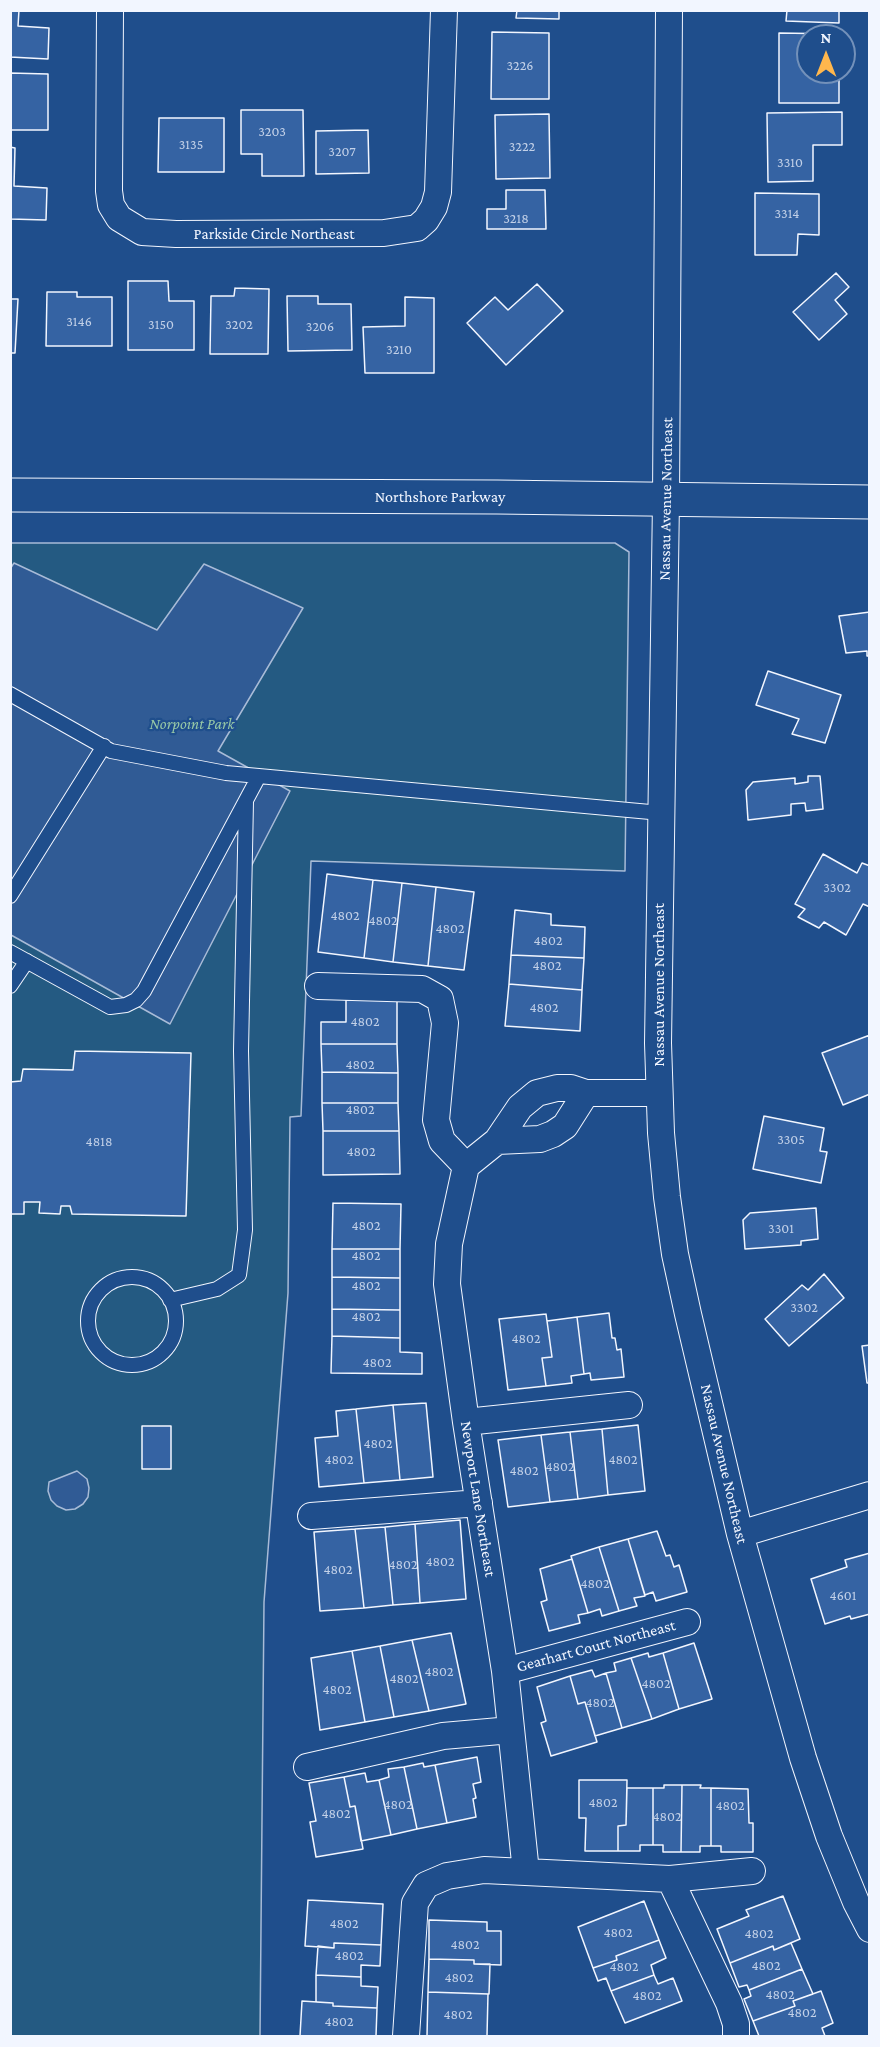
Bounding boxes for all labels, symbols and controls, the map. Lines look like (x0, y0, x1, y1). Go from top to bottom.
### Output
north arrow (796, 24, 856, 84)
text: N (821, 29, 831, 46)
house number: 3226 (507, 58, 533, 74)
house number: 3203 (258, 124, 286, 140)
house number: 3135 (179, 137, 203, 153)
house number: 3222 (509, 139, 535, 155)
house number: 3207 (328, 144, 356, 160)
house number: 3310 (777, 155, 803, 171)
house number: 3314 (774, 206, 800, 222)
house number: 3218 (503, 211, 529, 227)
street label: Parkside Circle Northeast (194, 224, 354, 244)
house number: 3146 (66, 314, 92, 330)
house number: 3150 (148, 317, 174, 333)
house number: 3202 (225, 317, 253, 333)
house number: 3206 (306, 319, 334, 335)
house number: 3210 (386, 342, 412, 358)
street label: Nassau Avenue Northeast (655, 417, 677, 581)
street label: Northshore Parkway (375, 487, 505, 507)
park label: Norpoint Park (149, 714, 235, 734)
house number: 3302 (823, 880, 851, 896)
street label: Nassau Avenue Northeast (649, 903, 669, 1067)
house number: 4802 (330, 908, 360, 924)
house number: 4802 (368, 913, 398, 929)
house number: 4802 (435, 921, 465, 937)
house number: 4802 (533, 933, 563, 949)
house number: 4802 (532, 958, 562, 974)
house number: 4802 (529, 1000, 559, 1016)
house number: 4802 (350, 1014, 380, 1030)
house number: 4802 (345, 1057, 375, 1073)
house number: 4802 (345, 1102, 375, 1118)
house number: 3305 (777, 1132, 805, 1148)
house number: 4818 (86, 1134, 112, 1150)
house number: 4802 (346, 1144, 376, 1160)
house number: 4802 (351, 1218, 381, 1234)
house number: 3301 (768, 1221, 794, 1237)
house number: 4802 (351, 1248, 381, 1264)
house number: 4802 (351, 1278, 381, 1294)
house number: 3302 (790, 1300, 818, 1316)
house number: 4802 (351, 1309, 381, 1325)
house number: 4802 (511, 1331, 541, 1347)
house number: 4802 (362, 1355, 392, 1371)
street label: Nassau Avenue Northeast (696, 1382, 752, 1546)
street label: Newport Lane Northeast (456, 1420, 500, 1578)
house number: 4802 (363, 1436, 393, 1452)
house number: 4802 (324, 1452, 354, 1468)
house number: 4802 (608, 1452, 638, 1468)
house number: 4802 (545, 1459, 575, 1475)
house number: 4802 (509, 1463, 539, 1479)
house number: 4802 (425, 1554, 455, 1570)
house number: 4802 (388, 1557, 418, 1573)
house number: 4802 (323, 1562, 353, 1578)
house number: 4802 (580, 1576, 610, 1592)
house number: 4601 (830, 1588, 856, 1604)
street label: Gearhart Court Northeast (514, 1616, 678, 1676)
house number: 4802 (424, 1664, 454, 1680)
house number: 4802 (389, 1671, 419, 1687)
house number: 4802 (641, 1676, 671, 1692)
house number: 4802 (322, 1682, 352, 1698)
house number: 4802 (585, 1695, 615, 1711)
house number: 4802 (588, 1795, 618, 1811)
house number: 4802 (383, 1797, 413, 1813)
house number: 4802 (715, 1798, 745, 1814)
house number: 4802 (321, 1806, 351, 1822)
house number: 4802 (652, 1809, 682, 1825)
house number: 4802 (329, 1916, 359, 1932)
house number: 4802 (603, 1925, 633, 1941)
house number: 4802 (744, 1926, 774, 1942)
house number: 4802 (450, 1937, 480, 1953)
house number: 4802 (334, 1948, 364, 1964)
house number: 4802 (751, 1958, 781, 1974)
house number: 4802 (609, 1959, 639, 1975)
house number: 4802 (444, 1970, 474, 1986)
house number: 4802 (765, 1987, 795, 2003)
house number: 4802 (632, 1988, 662, 2004)
house number: 4802 (787, 2005, 817, 2021)
house number: 4802 (443, 2007, 473, 2023)
house number: 4802 (324, 2014, 354, 2030)

